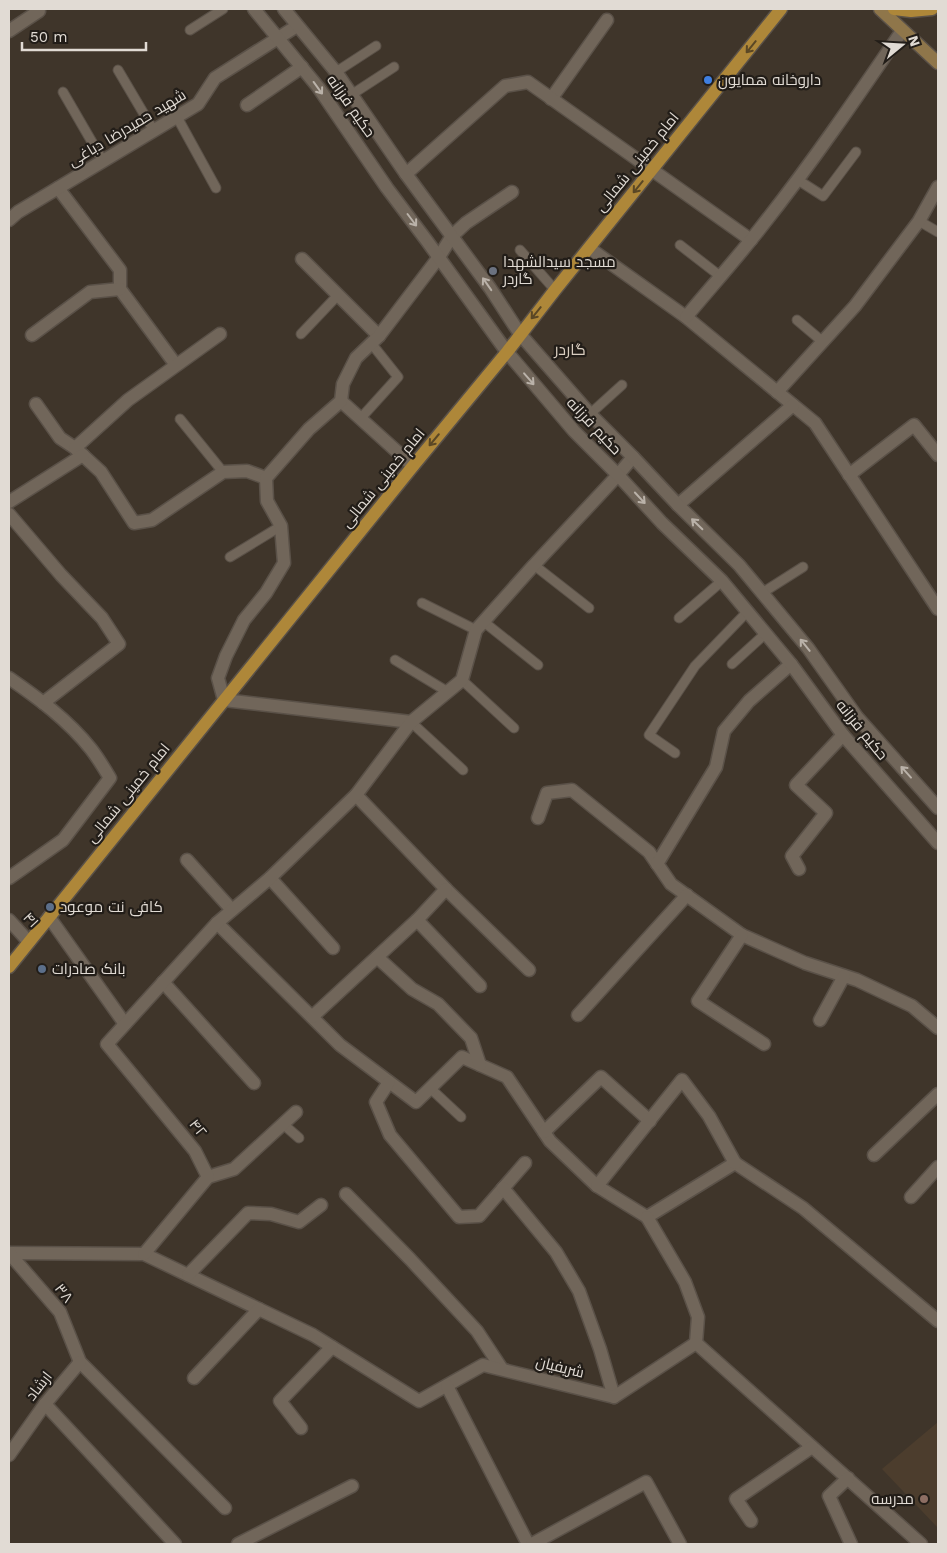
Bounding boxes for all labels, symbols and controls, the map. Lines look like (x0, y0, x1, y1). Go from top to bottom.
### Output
scale bar (22, 20, 146, 52)
north arrow (877, 20, 927, 70)
text: 50 m (30, 28, 67, 46)
text: N (905, 34, 924, 48)
one-way arrow (745, 40, 756, 53)
street label: حکیم فرزانه (322, 71, 379, 141)
place label: داروخانه همایون (718, 71, 821, 90)
marker: داروخانه همایون (702, 74, 714, 86)
one-way arrow (313, 81, 323, 95)
street label: شهید حمیدرضا دباغی (65, 86, 190, 171)
street label: امام خمینی شمالی (591, 109, 683, 216)
one-way arrow (632, 180, 643, 193)
one-way arrow (407, 213, 417, 227)
place label: مسجد سیدالشهدا گاردر (502, 253, 616, 288)
marker: مسجد سیدالشهدا گاردر (487, 265, 499, 277)
one-way arrow (482, 277, 492, 291)
one-way arrow (530, 306, 541, 319)
district label: گاردر (553, 340, 586, 359)
one-way arrow (524, 372, 535, 385)
street label: حکیم فرزانه (562, 394, 625, 459)
street label: امام خمینی شمالی (337, 425, 429, 532)
one-way arrow (429, 433, 440, 446)
one-way arrow (633, 491, 645, 504)
one-way arrow (691, 518, 703, 530)
one-way arrow (800, 638, 811, 651)
street label: حکیم فرزانه (832, 696, 892, 764)
street label: امام خمینی شمالی (82, 740, 174, 847)
one-way arrow (900, 765, 912, 778)
place label: کافی نت موعود (60, 898, 163, 917)
marker: کافی نت موعود (44, 901, 56, 913)
street label: ۴۱ (19, 909, 43, 931)
place label: بانک صادرات (52, 960, 126, 978)
marker: بانک صادرات (36, 963, 48, 975)
street label: ۴۲ (185, 1115, 211, 1141)
street label: ۳۸ (51, 1280, 77, 1306)
street label: شریفیان (534, 1352, 586, 1383)
street label: ارشاد (22, 1368, 56, 1404)
place label: مدرسه (871, 1490, 914, 1508)
marker: مدرسه (918, 1493, 930, 1505)

